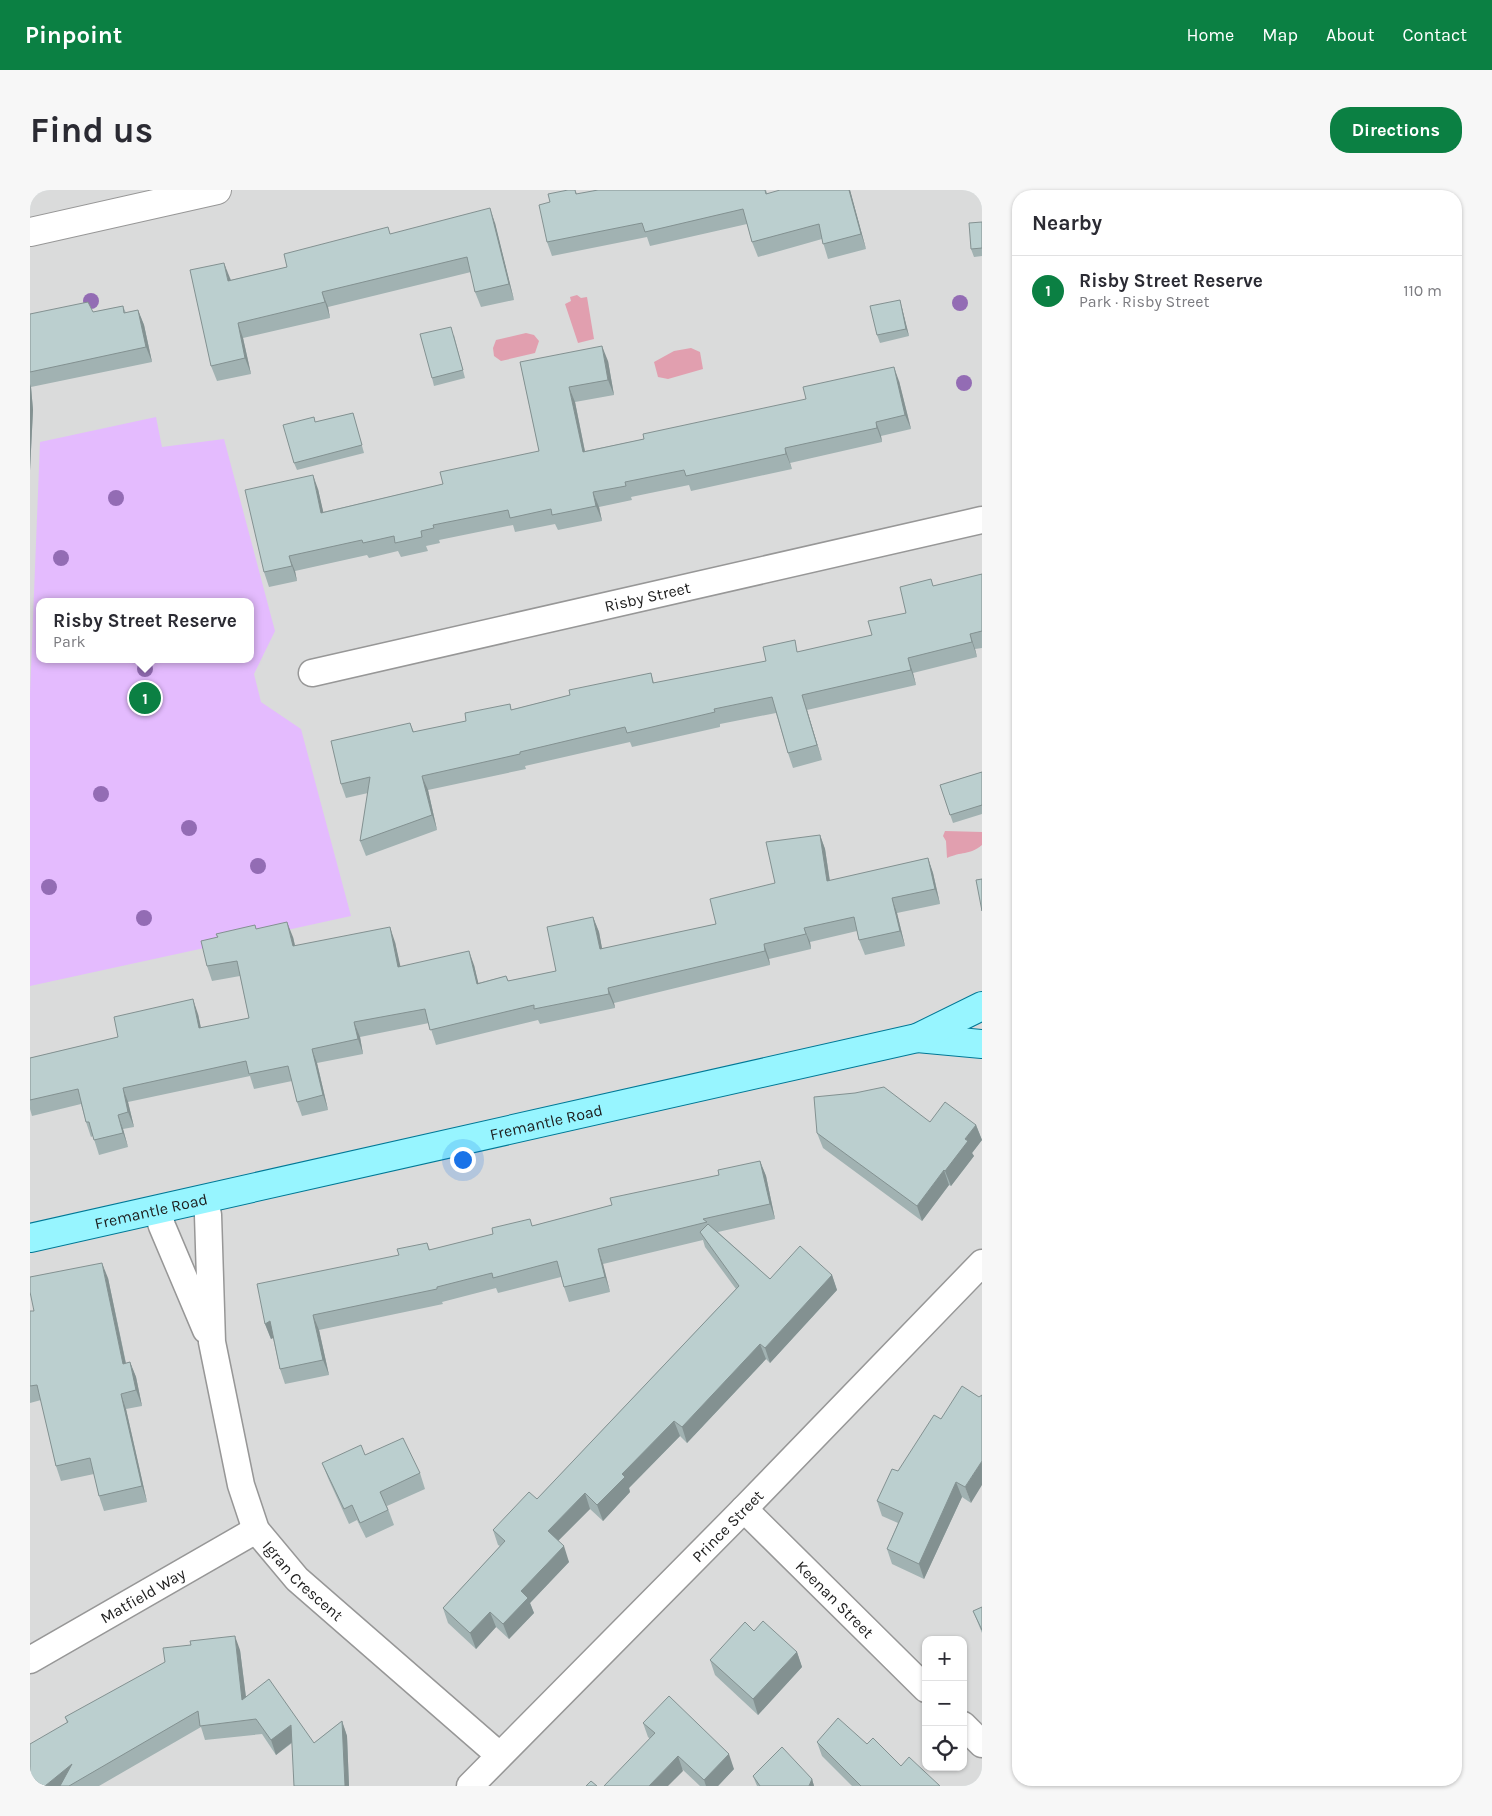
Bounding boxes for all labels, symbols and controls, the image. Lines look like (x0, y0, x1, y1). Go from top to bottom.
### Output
text: Pinpoint (25, 21, 122, 49)
text: Home (1186, 24, 1234, 46)
text: Map (1262, 24, 1298, 46)
text: About (1326, 24, 1375, 46)
text: Contact (1403, 24, 1467, 46)
button: Directions (1330, 107, 1462, 153)
text: Find us (30, 110, 153, 151)
text: Nearby (1032, 211, 1102, 235)
text: Risby Street Reserve (1079, 270, 1263, 292)
text: 1 (1045, 281, 1051, 300)
text: 110 m (1403, 281, 1442, 300)
text: Park · Risby Street (1079, 292, 1210, 311)
street label: Risby Street (602, 577, 692, 615)
popup (36, 598, 254, 663)
text: Risby Street Reserve (53, 610, 237, 632)
text: Park (53, 632, 86, 651)
pin: 1 (129, 679, 161, 717)
street label: Fremantle Road (488, 1100, 604, 1144)
your location (450, 1147, 476, 1173)
street label: Fremantle Road (93, 1189, 209, 1233)
street label: Prince Street (688, 1486, 767, 1566)
street label: Igran Crescent (259, 1536, 347, 1625)
street label: Keenan Street (792, 1556, 878, 1642)
street label: Matfield Way (97, 1563, 189, 1627)
map controls (922, 1636, 967, 1771)
button: + (922, 1636, 967, 1681)
button: − (922, 1681, 967, 1726)
button: locate (922, 1726, 967, 1771)

